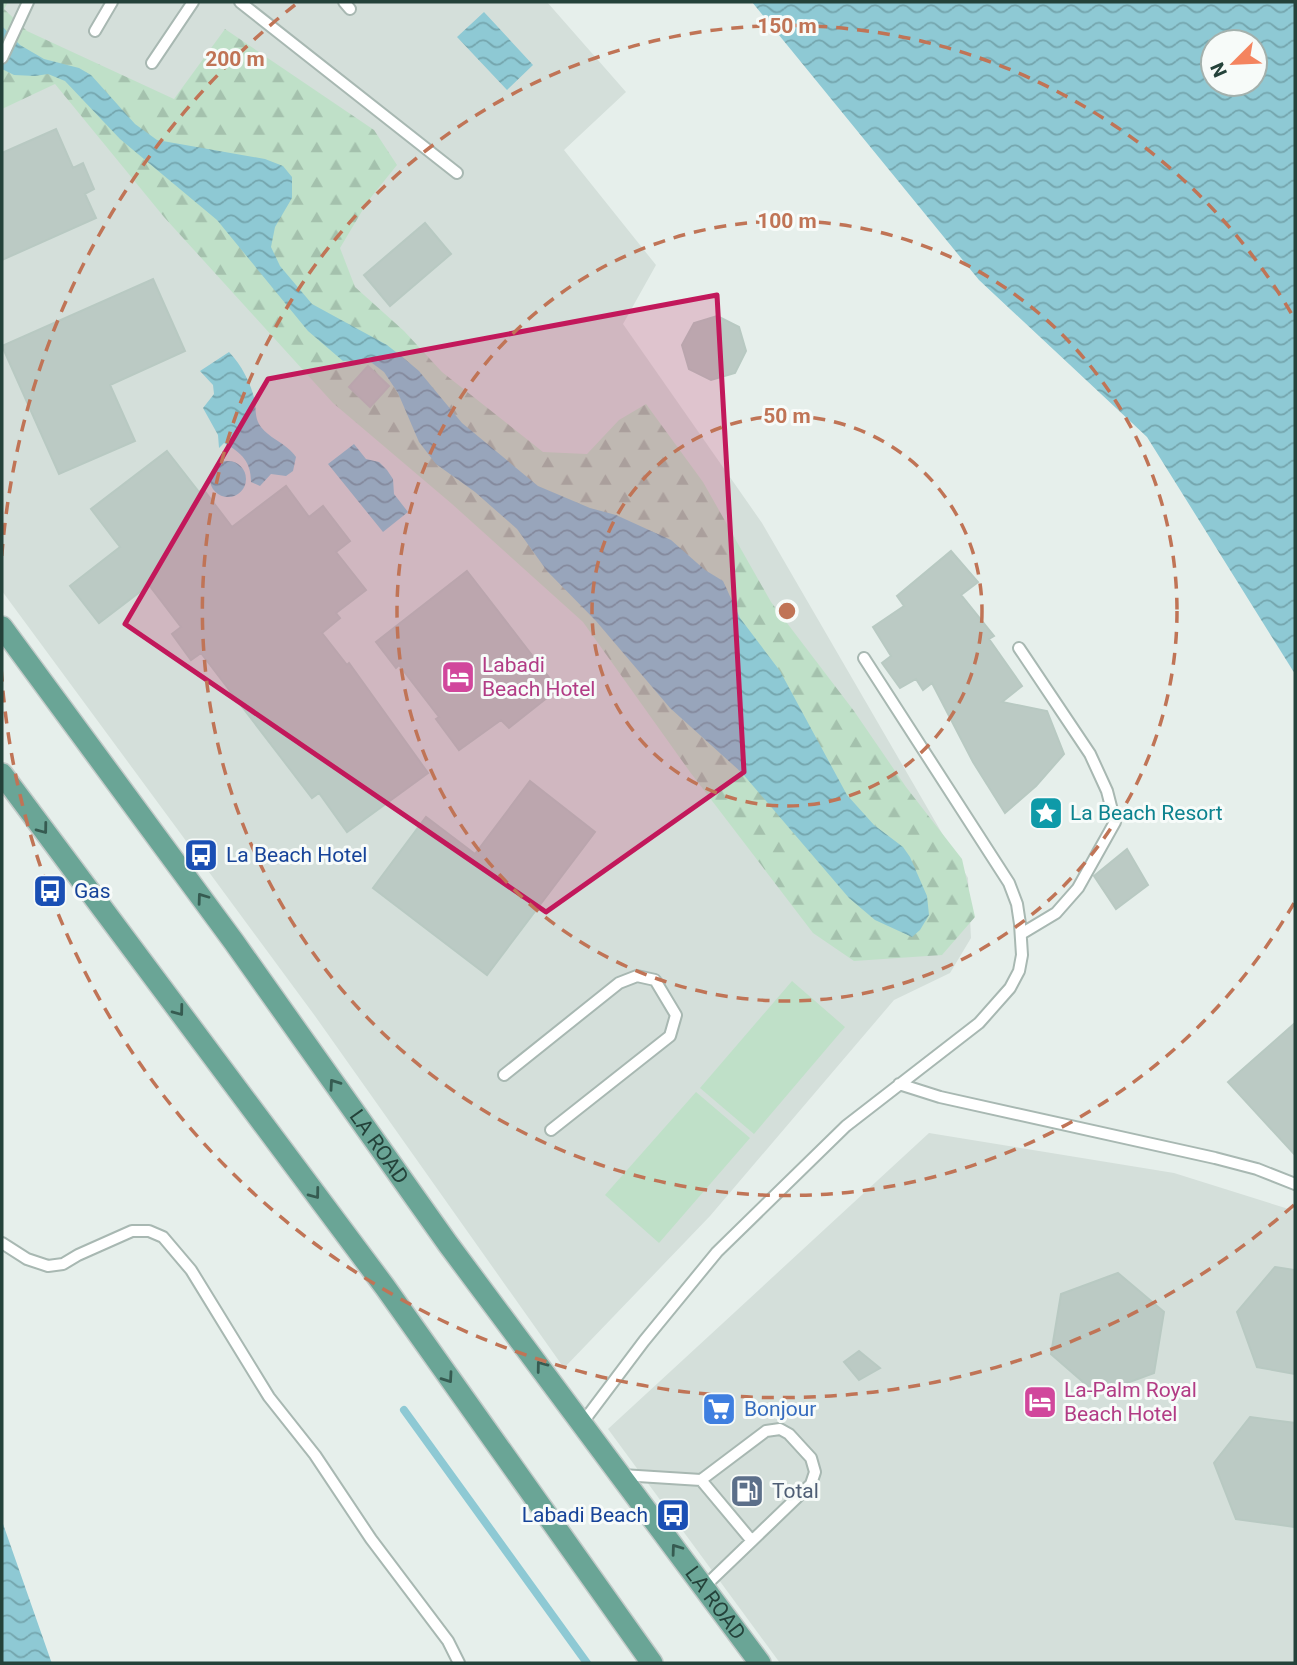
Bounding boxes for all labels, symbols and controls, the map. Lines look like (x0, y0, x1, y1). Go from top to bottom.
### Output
text: 150 m (757, 14, 817, 38)
north arrow (1199, 28, 1269, 98)
text: 200 m (205, 47, 265, 71)
text: N (1206, 59, 1232, 81)
text: 100 m (757, 209, 817, 233)
text: 50 m (763, 404, 811, 428)
centre of rings (775, 599, 799, 623)
place label: Labadi Beach Hotel (482, 653, 595, 701)
hotel icon: Labadi Beach Hotel (439, 658, 477, 696)
place icon: La Beach Resort (1027, 794, 1065, 832)
place label: La Beach Resort (1070, 801, 1223, 825)
one-way arrow (34, 821, 47, 834)
bus stop icon: La Beach Hotel (182, 836, 220, 874)
place label: La Beach Hotel (226, 843, 367, 867)
bus stop icon: Gas (31, 872, 69, 910)
place label: Gas (74, 879, 111, 903)
one-way arrow (198, 894, 210, 906)
one-way arrow (170, 1003, 183, 1016)
one-way arrow (330, 1079, 342, 1092)
street label: LA ROAD (345, 1105, 413, 1188)
one-way arrow (306, 1186, 319, 1198)
one-way arrow (536, 1362, 549, 1374)
one-way arrow (440, 1370, 452, 1383)
place label: La-Palm Royal Beach Hotel (1064, 1378, 1197, 1426)
hotel icon: La-Palm Royal Beach Hotel (1021, 1383, 1059, 1421)
supermarket icon: Bonjour (700, 1390, 738, 1428)
place label: Bonjour (744, 1397, 816, 1421)
fuel station icon: Total (728, 1472, 766, 1510)
place label: Total (772, 1479, 819, 1503)
bus stop icon: Labadi Beach (654, 1496, 692, 1534)
place label: Labadi Beach (522, 1503, 648, 1527)
one-way arrow (672, 1544, 684, 1557)
street label: LA ROAD (680, 1562, 750, 1644)

